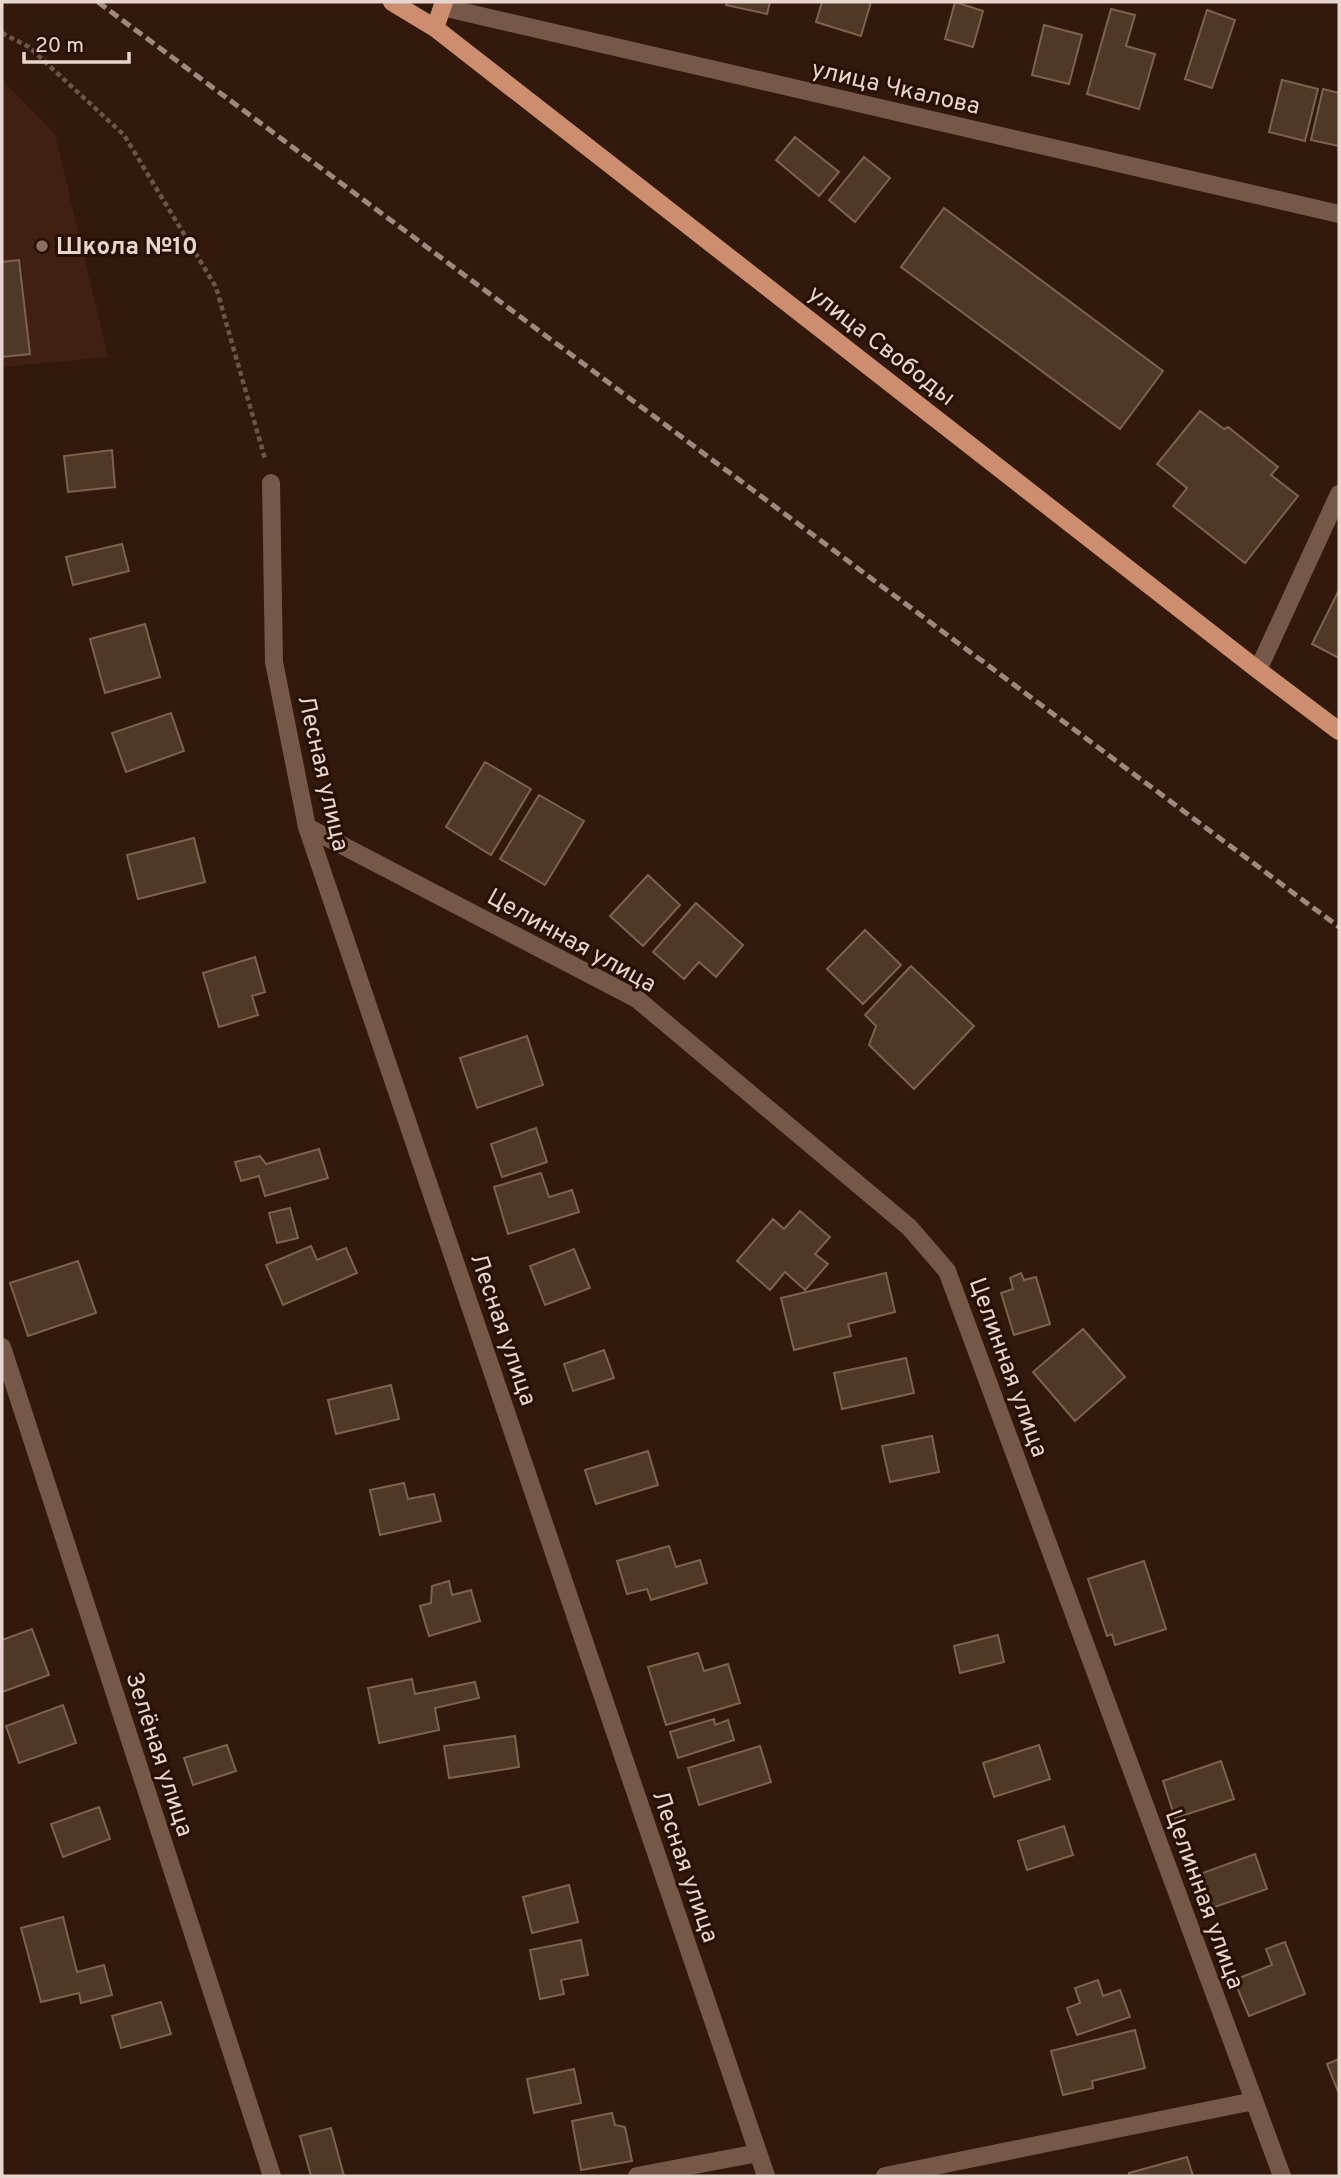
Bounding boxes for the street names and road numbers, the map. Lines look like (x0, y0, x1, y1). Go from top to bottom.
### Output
street label: улица Чкалова (808, 55, 983, 123)
street label: улица Свободы (801, 280, 961, 414)
street label: Лесная улица (290, 693, 355, 854)
street label: Целинная улица (481, 883, 661, 1001)
street label: Лесная улица (462, 1250, 542, 1410)
street label: Целинная улица (961, 1274, 1054, 1462)
street label: Зелёная улица (117, 1668, 199, 1841)
street label: Лесная улица (644, 1787, 724, 1947)
street label: Целинная улица (1157, 1806, 1250, 1994)

